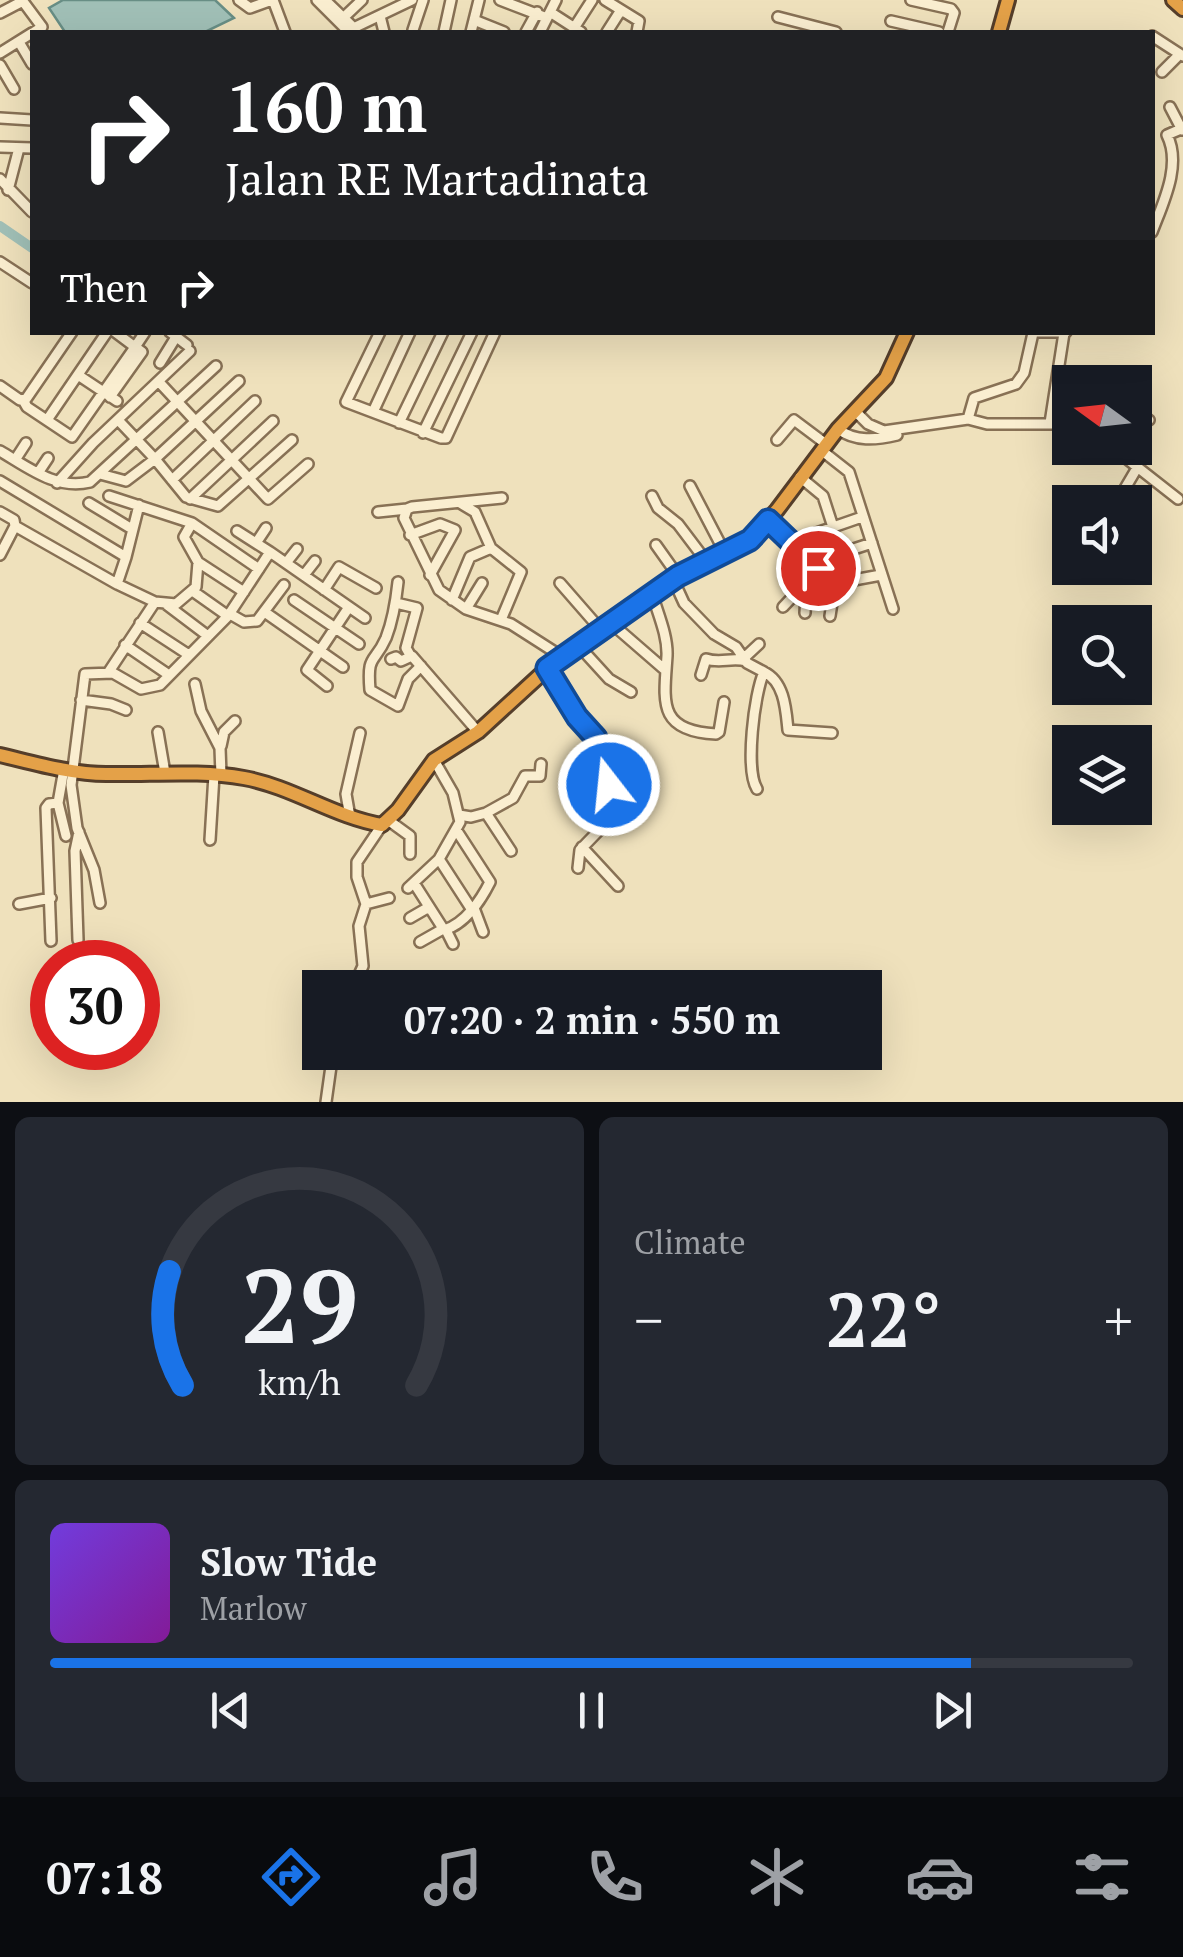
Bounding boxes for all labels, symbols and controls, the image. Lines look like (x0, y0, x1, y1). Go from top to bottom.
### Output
text: 160 m (225, 59, 427, 152)
icon: right (60, 70, 190, 200)
text: Jalan RE Martadinata (225, 148, 649, 208)
icon: right (168, 260, 223, 315)
text: Then (60, 263, 148, 313)
north arrow (1052, 365, 1152, 465)
map controls (1052, 365, 1152, 825)
button: sound (1052, 485, 1152, 585)
pin (776, 526, 861, 611)
icon: arrive (791, 541, 846, 596)
button: search (1052, 605, 1152, 705)
button: layers (1052, 725, 1152, 825)
position arrow (557, 733, 661, 837)
speed limit sign: 30 (30, 940, 160, 1070)
text: 07:20 · 2 min · 550 m (404, 995, 780, 1045)
text: Climate (634, 1221, 746, 1263)
text: 29 (241, 1235, 358, 1373)
text: 22° (826, 1269, 941, 1368)
text: − (634, 1283, 663, 1356)
text: + (1104, 1283, 1133, 1356)
text: km/h (258, 1358, 341, 1405)
text: Slow Tide (200, 1537, 377, 1587)
text: Marlow (200, 1587, 306, 1629)
icon: previous (203, 1683, 258, 1738)
icon: pause (564, 1683, 619, 1738)
icon: next (925, 1683, 980, 1738)
icon: directions (256, 1842, 326, 1912)
icon: music (418, 1842, 488, 1912)
icon: phone (580, 1842, 650, 1912)
icon: climate (742, 1842, 812, 1912)
icon: car (905, 1842, 975, 1912)
icon: filters (1067, 1842, 1137, 1912)
text: 07:18 (46, 1847, 163, 1907)

